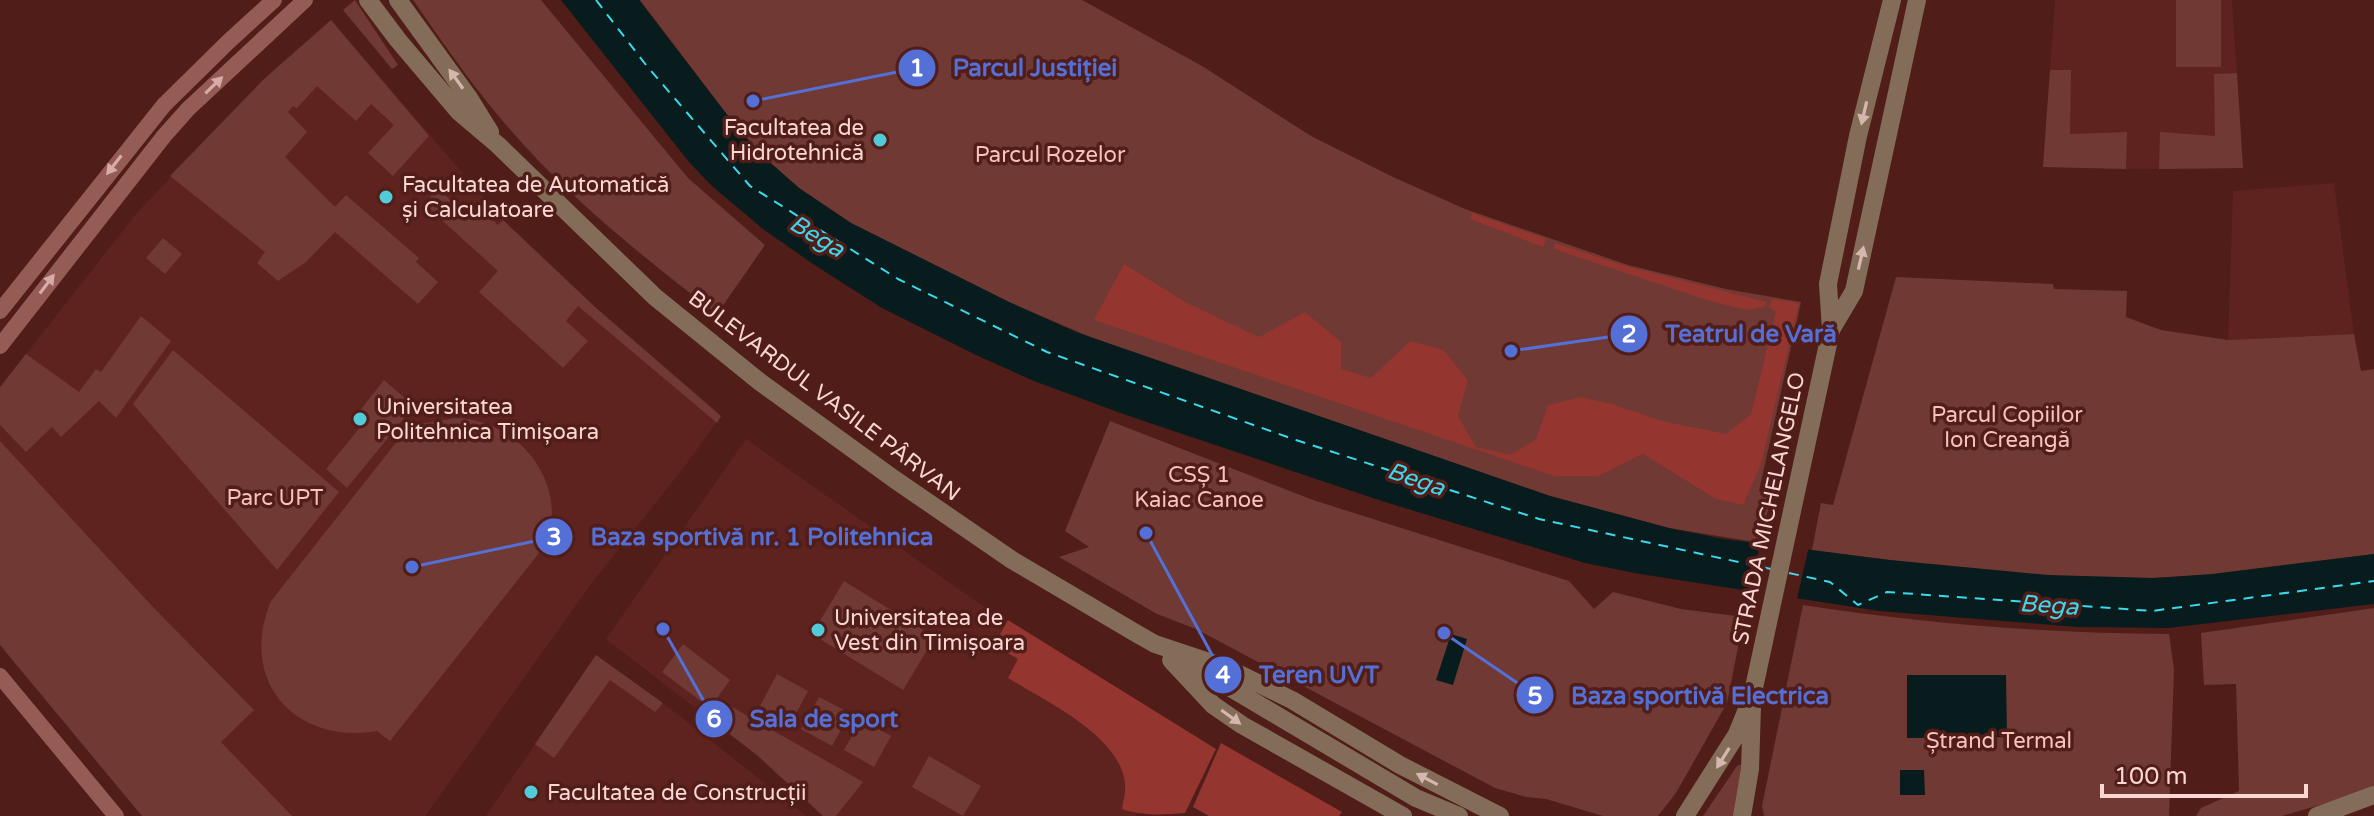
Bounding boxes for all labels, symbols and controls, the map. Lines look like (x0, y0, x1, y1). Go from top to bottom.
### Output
callout: Parcul Justiției (897, 44, 1134, 92)
text: 1 (909, 54, 925, 83)
text: Parcul Justiției (953, 54, 1117, 83)
one-way arrow (448, 69, 464, 89)
one-way arrow (204, 76, 223, 94)
one-way arrow (1857, 101, 1869, 126)
place label: Facultatea de Hidrotehnică (724, 115, 864, 166)
marker: Facultatea de Hidrotehnică (871, 131, 889, 149)
park label: Parcul Rozelor (975, 142, 1126, 168)
one-way arrow (107, 155, 123, 175)
place label: Facultatea de Automatică și Calculatoare (402, 172, 669, 223)
marker: Facultatea de Automatică și Calculatoare (377, 188, 395, 206)
water label: Bega (784, 209, 850, 264)
one-way arrow (1855, 246, 1868, 271)
one-way arrow (39, 274, 55, 294)
street label: BULEVARDUL VASILE PÂRVAN (683, 284, 966, 507)
callout: Teatrul de Vară (1609, 310, 1853, 358)
text: 2 (1621, 320, 1637, 349)
text: Teatrul de Vară (1664, 320, 1837, 349)
street label: STRADA MICHELANGELO (1727, 370, 1811, 647)
place label: Universitatea Politehnica Timișoara (376, 394, 599, 445)
park label: Parcul Copiilor Ion Creangă (1931, 402, 2083, 453)
marker: Universitatea Politehnica Timișoara (351, 410, 369, 428)
water label: Bega (1383, 456, 1449, 503)
park label: CSȘ 1 Kaiac Canoe (1134, 462, 1264, 513)
park label: Parc UPT (227, 485, 324, 511)
callout: Baza sportivă nr. 1 Politehnica (534, 513, 949, 561)
text: 3 (546, 523, 562, 552)
text: Baza sportivă nr. 1 Politehnica (591, 523, 933, 552)
water label: Bega (2019, 589, 2080, 622)
place label: Universitatea de Vest din Timișoara (834, 605, 1025, 656)
marker: Universitatea de Vest din Timișoara (809, 621, 827, 639)
callout: Teren UVT (1203, 651, 1395, 699)
text: 4 (1215, 661, 1231, 690)
text: Teren UVT (1258, 661, 1379, 690)
callout: Baza sportivă Electrica (1515, 671, 1845, 719)
text: 5 (1527, 682, 1543, 711)
text: Baza sportivă Electrica (1571, 682, 1829, 711)
callout: Sala de sport (694, 695, 914, 743)
text: 6 (706, 705, 722, 734)
text: Sala de sport (750, 705, 899, 734)
one-way arrow (1220, 709, 1241, 724)
park label: Ștrand Termal (1926, 728, 2072, 754)
one-way arrow (1715, 748, 1730, 769)
scale bar (2102, 748, 2306, 798)
text: 100 m (2114, 762, 2188, 791)
one-way arrow (1415, 773, 1438, 786)
place label: Facultatea de Construcții (547, 780, 807, 806)
marker: Facultatea de Construcții (522, 783, 540, 801)

